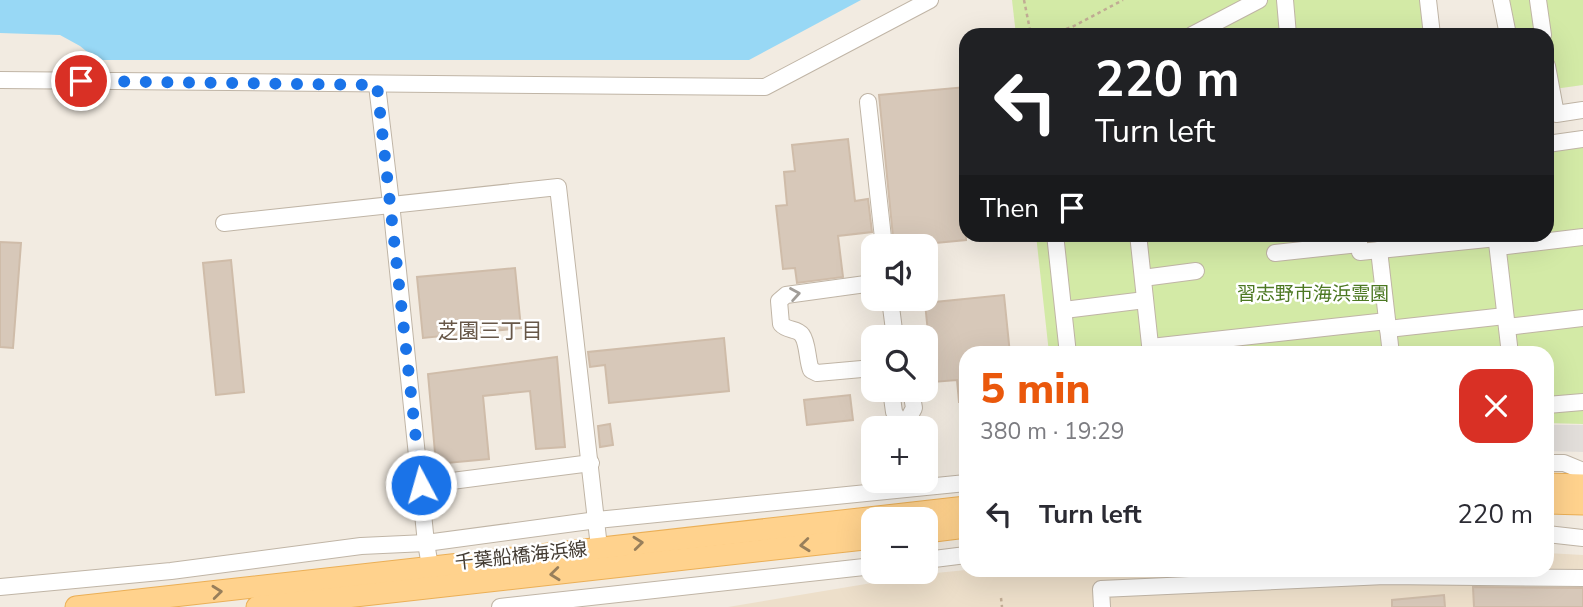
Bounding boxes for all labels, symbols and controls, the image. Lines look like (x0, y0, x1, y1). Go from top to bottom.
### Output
text: 220 m (1095, 46, 1239, 113)
pin (51, 51, 111, 111)
icon: left (980, 56, 1071, 147)
icon: arrive (62, 62, 100, 100)
text: Turn left (1095, 110, 1215, 153)
icon: arrive (1053, 189, 1091, 227)
text: Then (980, 191, 1039, 226)
map controls (861, 234, 938, 584)
button: sound (861, 234, 938, 311)
park label: 習志野市海浜霊園 (1237, 281, 1389, 307)
one-way arrow (789, 287, 801, 302)
district label: 芝園三丁目 (438, 317, 543, 345)
button: search (861, 325, 938, 402)
text: 5 min (980, 361, 1090, 418)
button: close (1459, 369, 1533, 443)
button: + (861, 416, 938, 493)
text: 380 m · 19:29 (980, 416, 1125, 447)
position arrow (384, 448, 458, 522)
icon: left (980, 495, 1018, 533)
text: Turn left (1039, 497, 1142, 532)
text: 220 m (1457, 497, 1533, 532)
button: − (861, 507, 938, 584)
one-way arrow (632, 535, 644, 550)
street label: 千葉船橋海浜線 (453, 536, 589, 576)
one-way arrow (800, 538, 811, 553)
one-way arrow (549, 566, 561, 581)
one-way arrow (212, 584, 223, 599)

